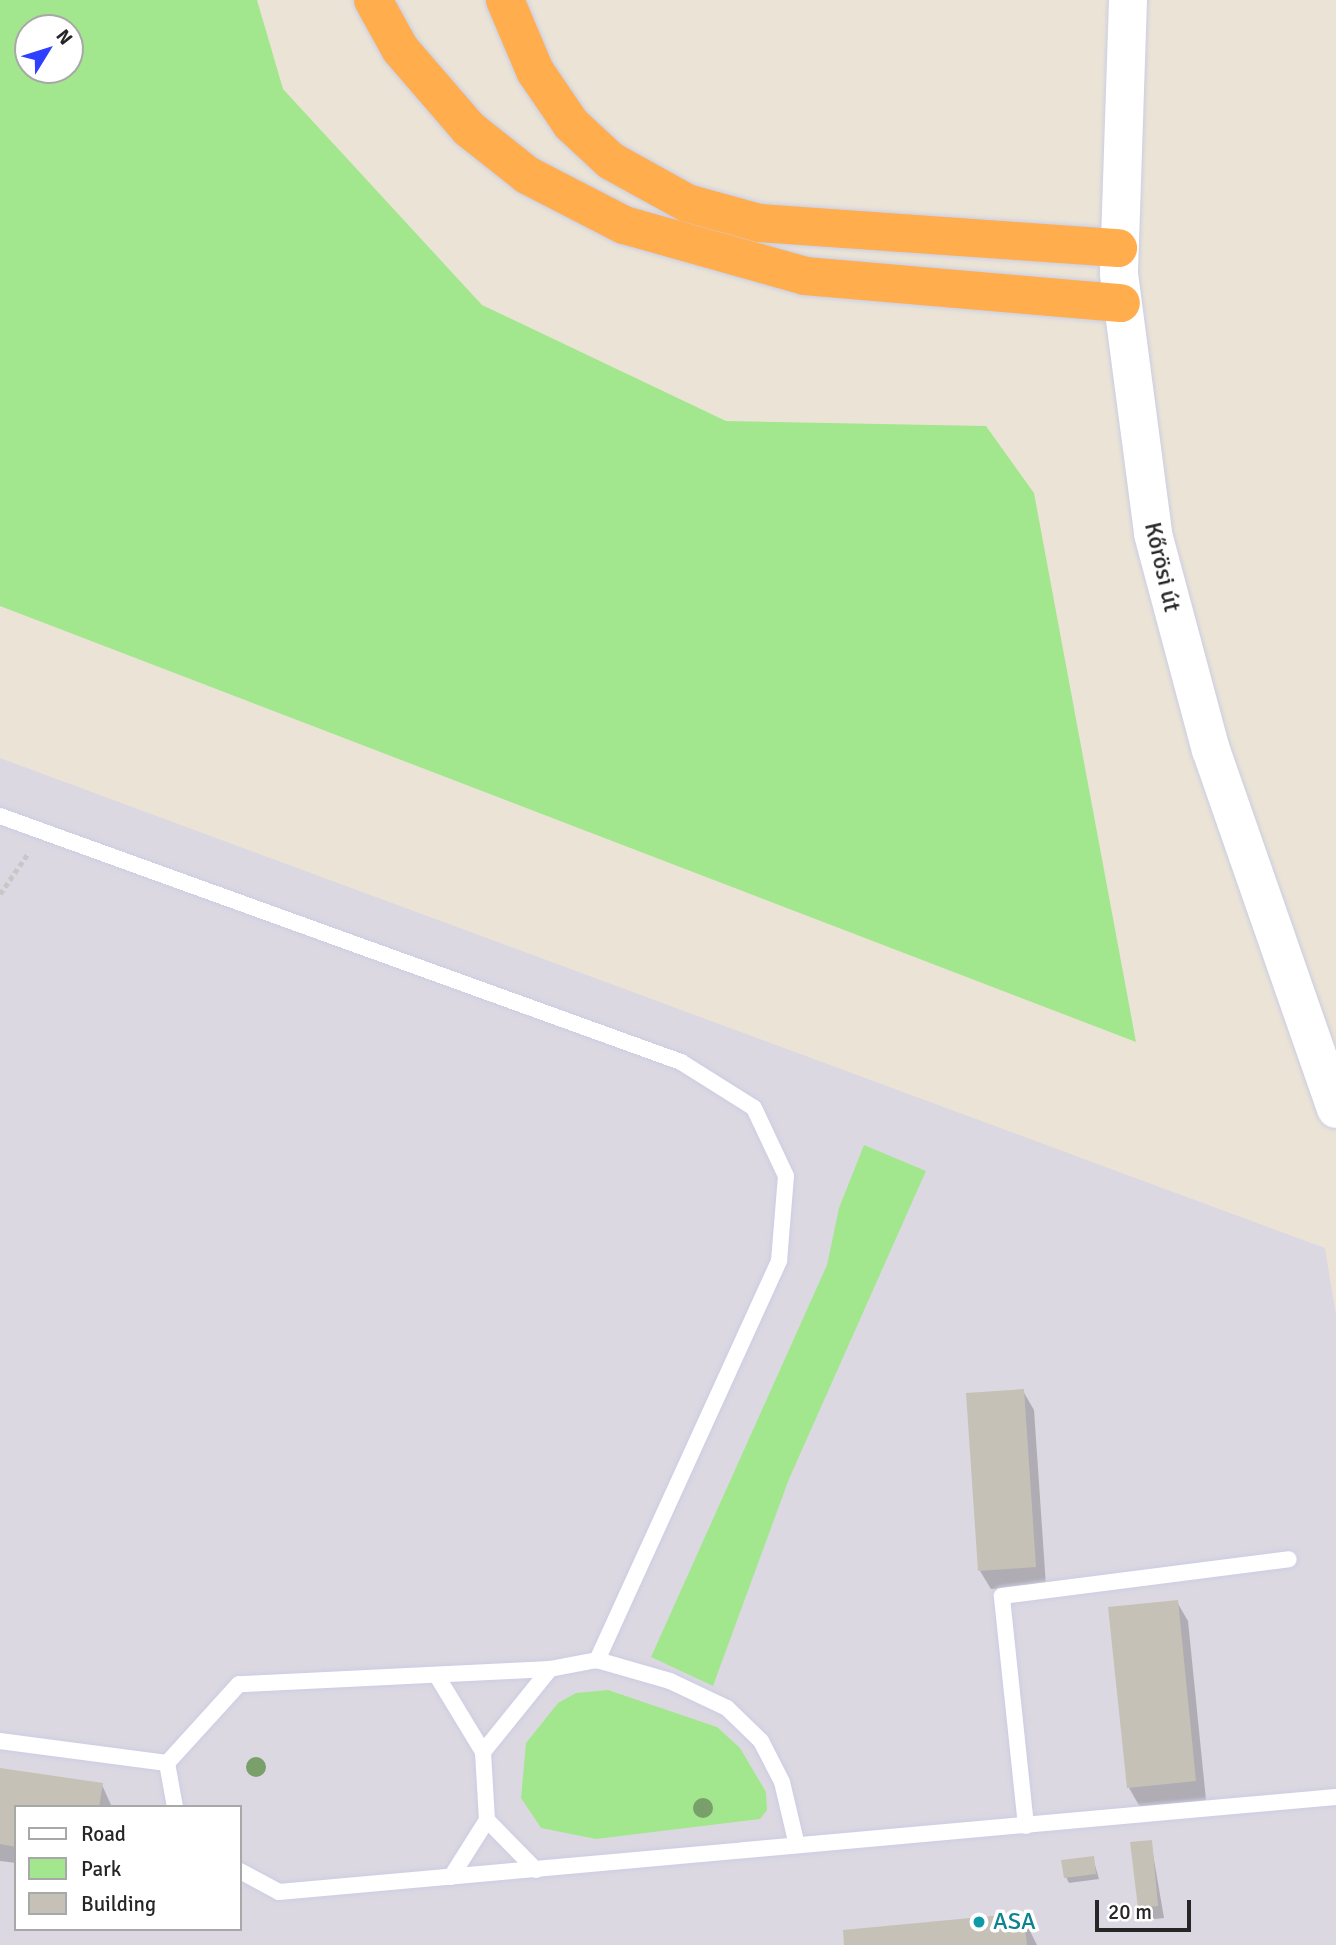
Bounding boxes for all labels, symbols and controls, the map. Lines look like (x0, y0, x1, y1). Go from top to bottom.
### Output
north arrow (14, 14, 84, 84)
text: N (50, 25, 77, 50)
street label: Kőrösi út (1138, 519, 1186, 615)
legend (14, 1805, 242, 1931)
text: Road (81, 1821, 126, 1847)
text: Park (81, 1856, 121, 1882)
scale bar (1098, 1885, 1194, 1929)
text: Building (81, 1891, 156, 1917)
text: 20 m (1108, 1899, 1152, 1925)
place label: ASA (993, 1908, 1036, 1936)
marker: ASA (971, 1914, 987, 1930)

